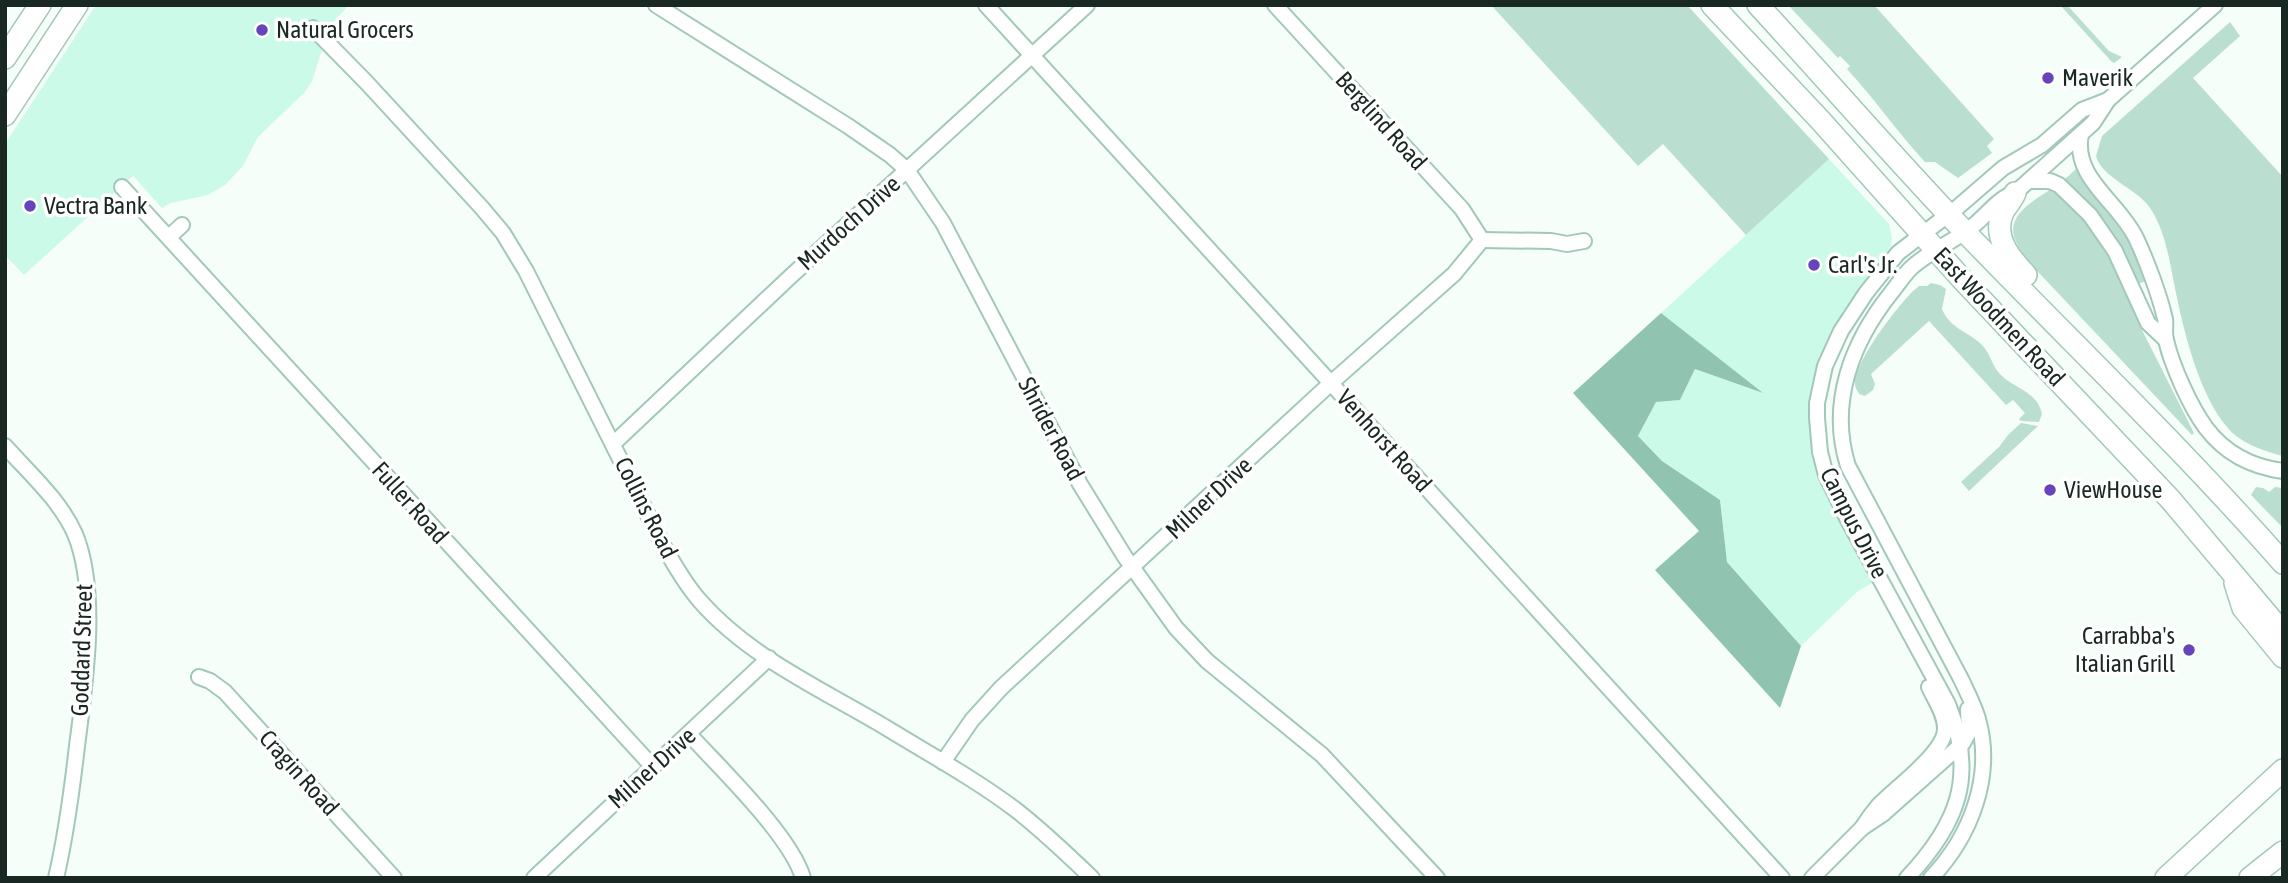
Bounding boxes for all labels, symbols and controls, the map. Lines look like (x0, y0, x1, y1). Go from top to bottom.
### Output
place label: Natural Grocers (276, 16, 414, 43)
marker: Natural Grocers (254, 22, 270, 38)
place label: Maverik (2062, 64, 2133, 91)
street label: Berglind Road (1330, 66, 1433, 175)
marker: Maverik (2040, 70, 2056, 86)
street label: Murdoch Drive (792, 170, 905, 275)
place label: Vectra Bank (44, 192, 148, 219)
marker: Vectra Bank (22, 198, 38, 214)
street label: East Woodmen Road (1928, 242, 2070, 392)
place label: Carl's Jr. (1828, 251, 1897, 278)
marker: Carl's Jr. (1806, 257, 1822, 273)
street label: Shrider Road (1013, 373, 1090, 485)
street label: Venhorst Road (1331, 384, 1437, 497)
street label: Milner Drive (1160, 451, 1257, 544)
street label: Collins Road (610, 453, 683, 563)
street label: Fuller Road (367, 456, 454, 549)
street label: Campus Drive (1815, 463, 1894, 583)
place label: ViewHouse (2064, 476, 2162, 503)
marker: ViewHouse (2042, 482, 2058, 498)
street label: Goddard Street (66, 583, 97, 717)
place label: Carrabba's Italian Grill (2075, 622, 2176, 677)
marker: Carrabba's Italian Grill (2181, 642, 2197, 658)
street label: Milner Drive (603, 722, 701, 814)
street label: Cragin Road (254, 725, 345, 821)

